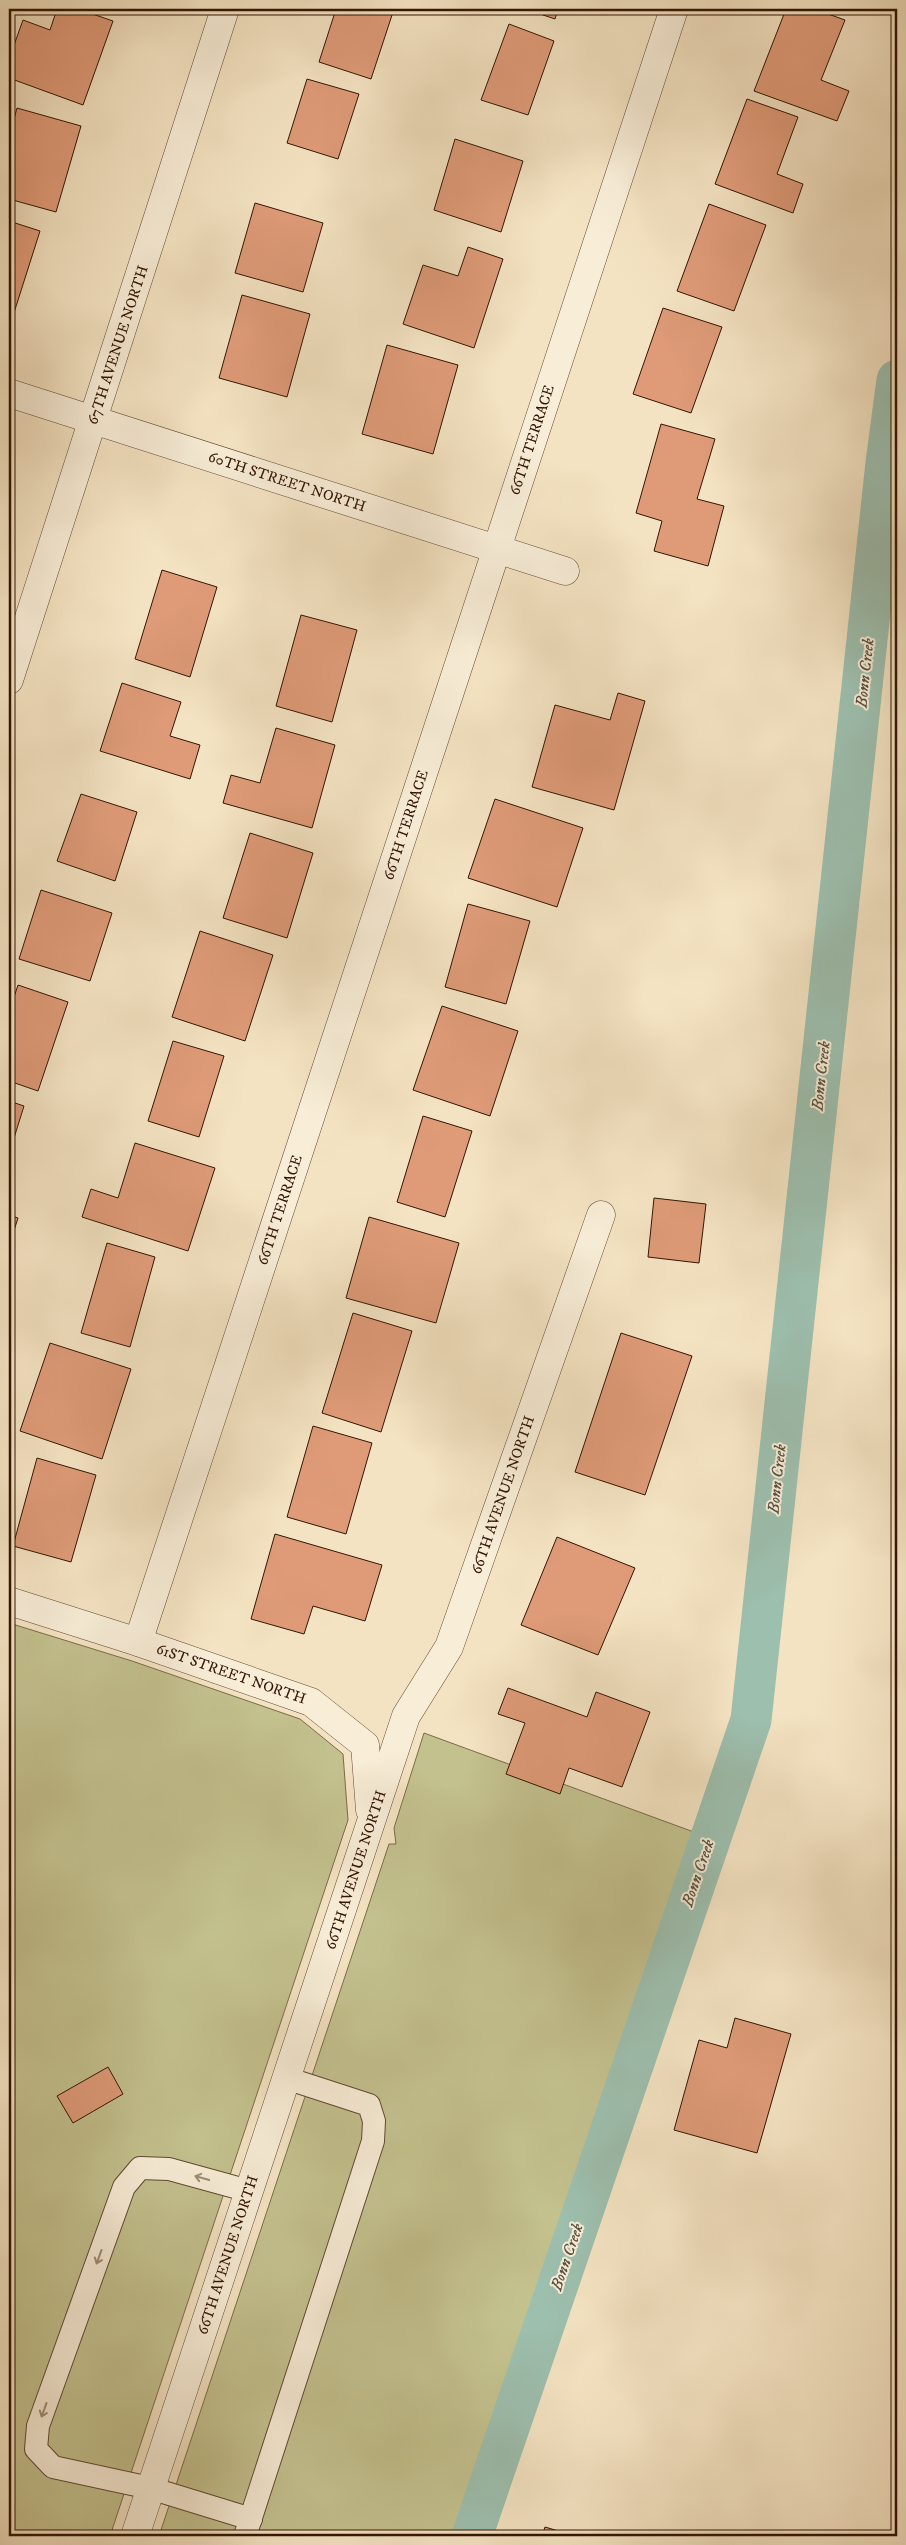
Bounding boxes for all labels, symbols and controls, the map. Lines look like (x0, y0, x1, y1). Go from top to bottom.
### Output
street label: 67TH AVENUE NORTH (83, 263, 153, 427)
street label: 66TH TERRACE (505, 382, 559, 498)
street label: 60TH STREET NORTH (206, 448, 368, 516)
water label: Bonn Creek (851, 637, 879, 710)
street label: 66TH TERRACE (379, 767, 433, 883)
water label: Bonn Creek (807, 1040, 835, 1113)
street label: 66TH TERRACE (253, 1152, 307, 1268)
street label: 66TH AVENUE NORTH (467, 1413, 539, 1577)
water label: Bonn Creek (763, 1443, 791, 1516)
street label: 61ST STREET NORTH (154, 1639, 308, 1709)
street label: 66TH AVENUE NORTH (321, 1788, 391, 1952)
water label: Bonn Creek (677, 1837, 719, 1910)
one-way arrow (195, 2172, 211, 2182)
street label: 66TH AVENUE NORTH (193, 2173, 263, 2337)
water label: Bonn Creek (546, 2221, 588, 2294)
one-way arrow (94, 2249, 103, 2264)
one-way arrow (39, 2402, 48, 2417)

